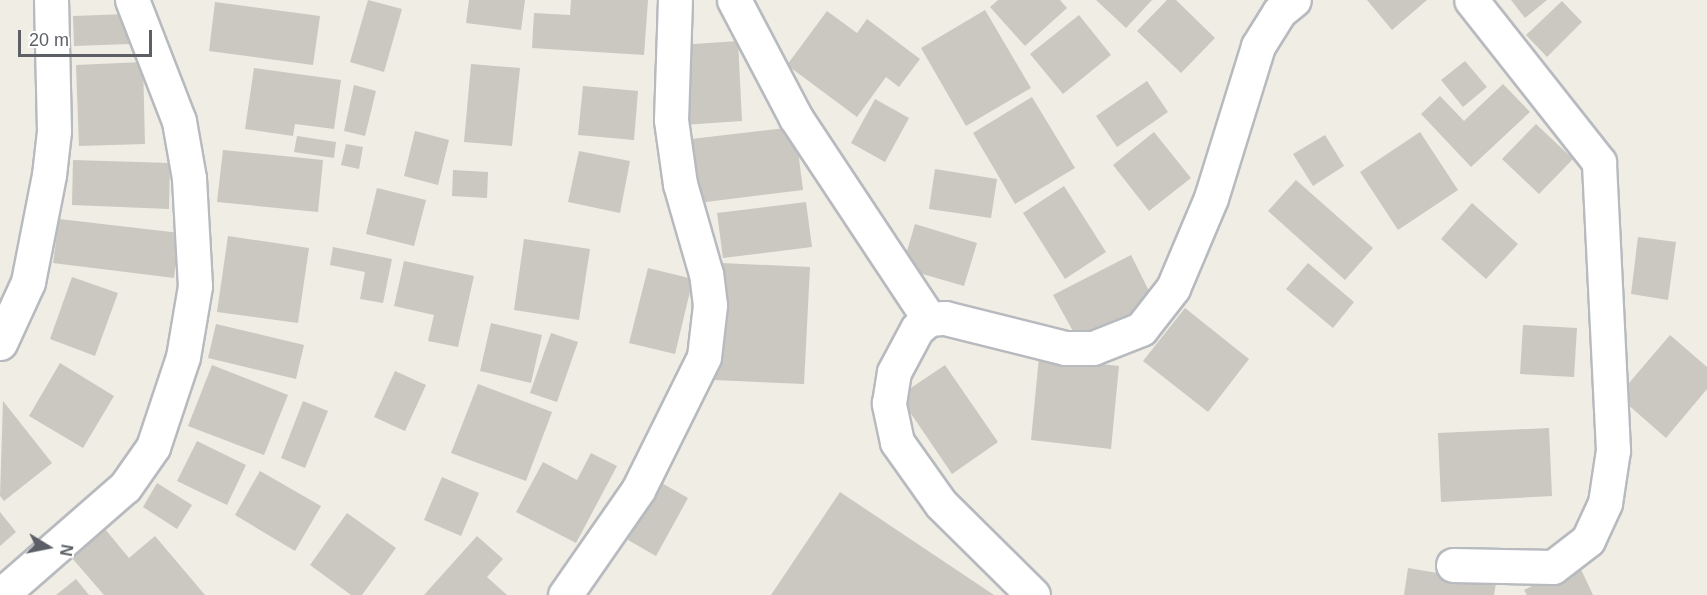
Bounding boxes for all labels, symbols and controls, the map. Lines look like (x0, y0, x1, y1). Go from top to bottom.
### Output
scale bar (21, 18, 154, 56)
text: 20 m (29, 30, 69, 50)
north arrow (18, 517, 78, 577)
text: N (57, 543, 76, 557)

